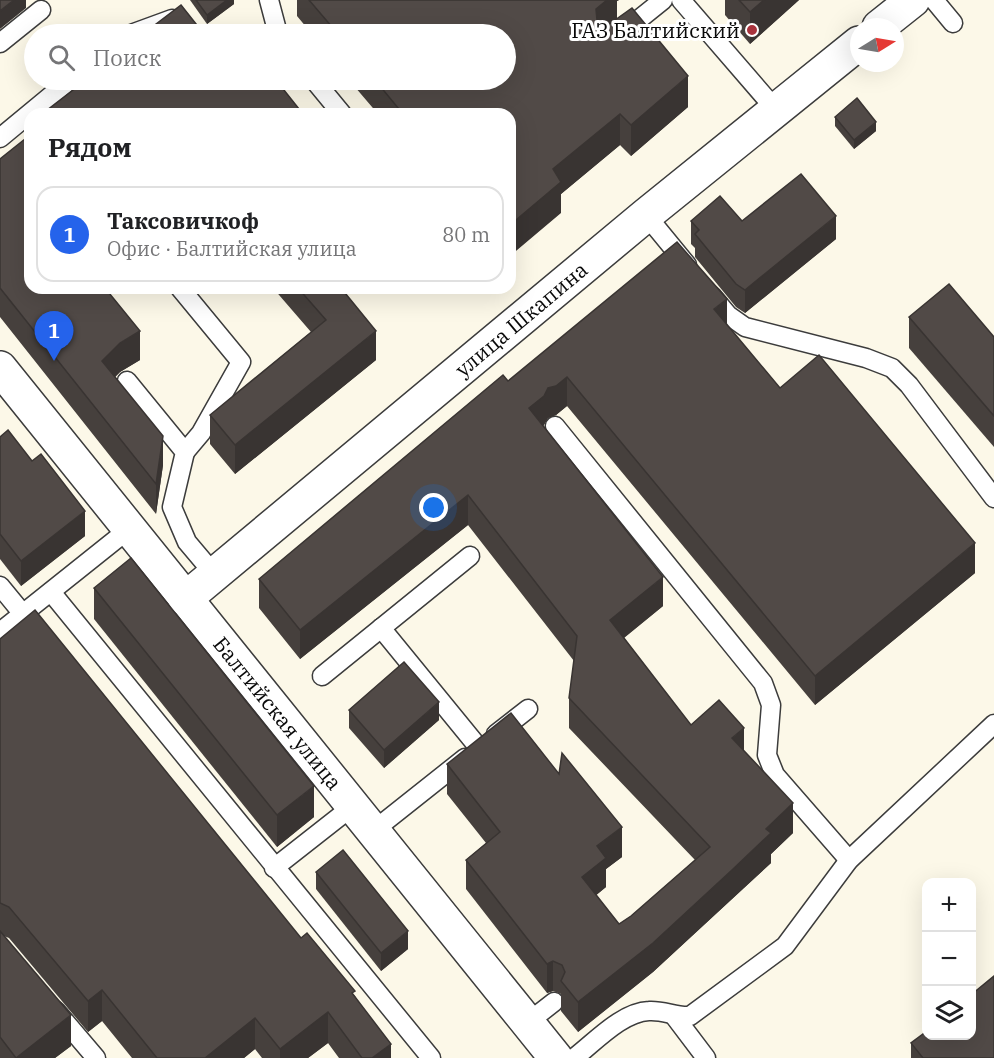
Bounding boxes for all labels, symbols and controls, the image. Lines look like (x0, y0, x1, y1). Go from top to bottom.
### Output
place label: ГАЗ Балтийский (571, 16, 740, 44)
north arrow (850, 18, 904, 72)
marker: ГАЗ Балтийский (745, 23, 759, 37)
search box (24, 24, 516, 90)
icon: search (45, 41, 78, 74)
text: Поиск (93, 43, 161, 72)
text: Рядом (48, 130, 132, 164)
text: Таксовичкоф (107, 206, 259, 235)
text: 1 (64, 221, 76, 248)
text: 80 m (442, 221, 490, 248)
text: Офис · Балтийская улица (107, 235, 357, 262)
street label: улица Шкапина (449, 255, 593, 383)
pin: 1 (34, 312, 74, 361)
your location (419, 493, 448, 522)
street label: Балтийская улица (207, 630, 349, 796)
map controls (922, 878, 976, 1040)
button: + (922, 878, 976, 932)
button: − (922, 932, 976, 986)
button: layers (922, 986, 976, 1040)

